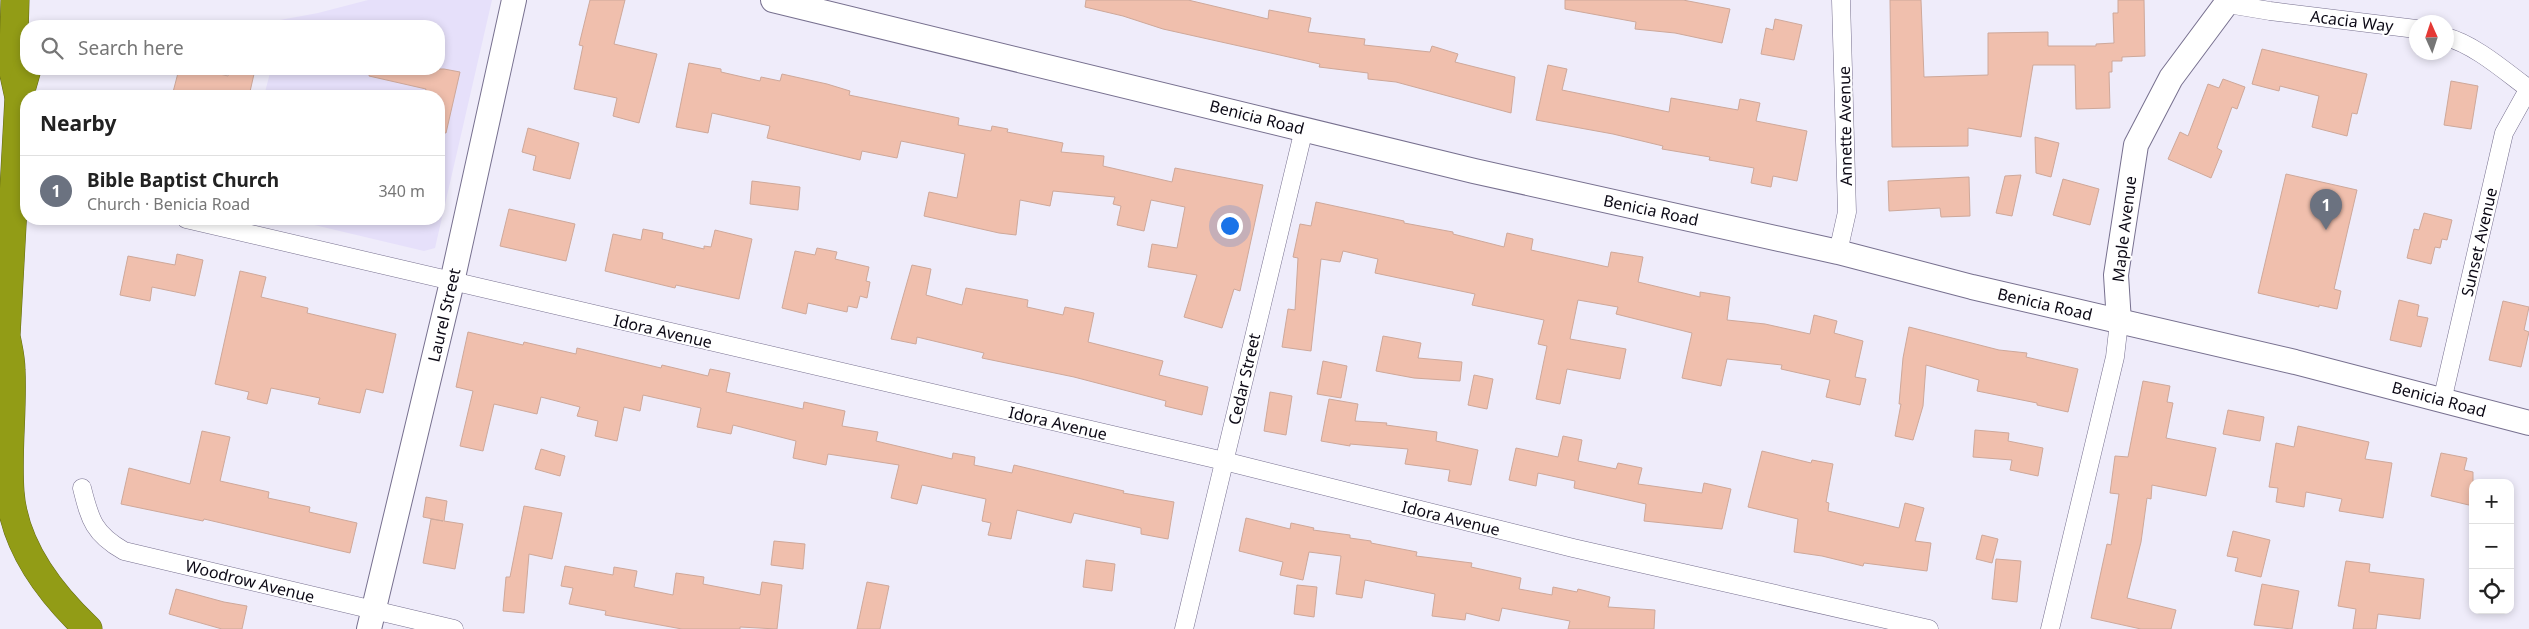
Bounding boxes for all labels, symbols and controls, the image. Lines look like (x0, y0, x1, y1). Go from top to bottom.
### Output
street label: Acacia Way (2309, 5, 2396, 37)
north arrow (2409, 15, 2454, 60)
search box (20, 20, 445, 75)
icon: search (38, 34, 66, 62)
text: Search here (78, 35, 184, 61)
street label: Annette Avenue (1833, 66, 1857, 186)
street label: Benicia Road (1207, 95, 1307, 139)
text: Nearby (40, 109, 116, 137)
text: Bible Baptist Church (87, 167, 279, 193)
street label: Maple Avenue (2107, 175, 2141, 283)
text: 1 (51, 180, 61, 202)
text: 340 m (378, 180, 425, 202)
street label: Sunset Avenue (2456, 185, 2502, 299)
street label: Benicia Road (1601, 189, 1701, 231)
pin: 1 (2310, 189, 2342, 230)
text: Church · Benicia Road (87, 193, 250, 215)
your location (1217, 213, 1243, 239)
street label: Laurel Street (423, 266, 466, 364)
street label: Benicia Road (1995, 282, 2095, 326)
street label: Idora Avenue (612, 309, 714, 353)
street label: Cedar Street (1223, 331, 1265, 427)
street label: Benicia Road (2389, 376, 2489, 422)
street label: Idora Avenue (1007, 401, 1109, 445)
map controls (2469, 479, 2514, 614)
button: + (2469, 479, 2514, 524)
street label: Idora Avenue (1400, 495, 1502, 541)
button: − (2469, 524, 2514, 569)
street label: Woodrow Avenue (183, 554, 317, 608)
button: locate (2469, 569, 2514, 614)

